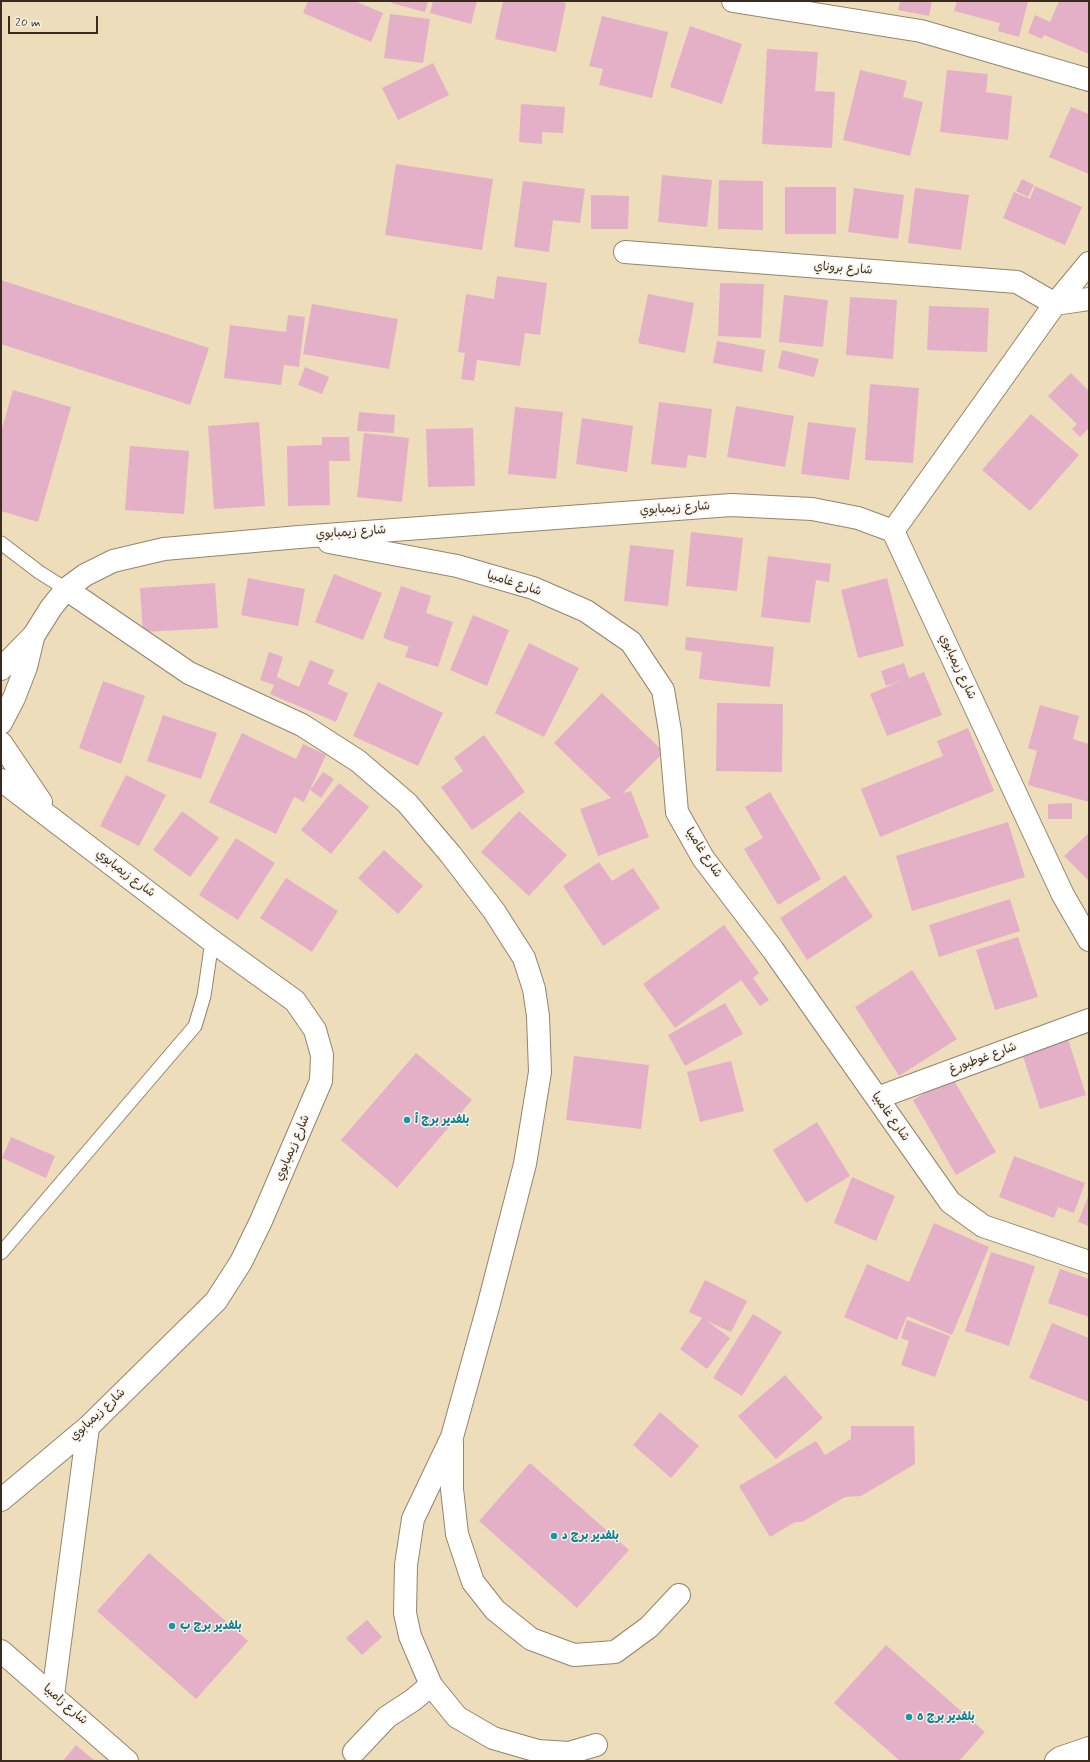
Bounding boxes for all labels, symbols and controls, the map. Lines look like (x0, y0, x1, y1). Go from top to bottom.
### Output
scale bar (10, 8, 100, 34)
text: 20 m (15, 15, 41, 31)
street label: شارع بروناي (813, 260, 873, 278)
street label: شارع زيمبابوي (639, 499, 711, 519)
street label: شارع زيمبابوي (315, 523, 387, 543)
street label: شارع غامبيا (485, 568, 543, 600)
street label: شارع زيمبابوي (936, 632, 978, 702)
street label: شارع غامبيا (682, 825, 724, 881)
street label: شارع زيمبابوي (93, 847, 157, 901)
street label: شارع غوطبورغ (947, 1040, 1019, 1078)
street label: شارع غامبيا (868, 1090, 912, 1144)
street label: شارع زيمبابوي (273, 1113, 313, 1183)
place label: بلفدير برج أ (415, 1113, 469, 1127)
marker: بلفدير برج أ (402, 1115, 412, 1125)
street label: شارع زيمبابوي (67, 1386, 129, 1444)
place label: بلفدير برج د (562, 1529, 619, 1543)
marker: بلفدير برج د (549, 1531, 559, 1541)
place label: بلفدير برج ب (180, 1619, 242, 1633)
marker: بلفدير برج ب (167, 1621, 177, 1631)
street label: شارع زامبيا (40, 1682, 90, 1728)
place label: بلفدير برج ه (917, 1710, 975, 1724)
marker: بلفدير برج ه (904, 1712, 914, 1722)

